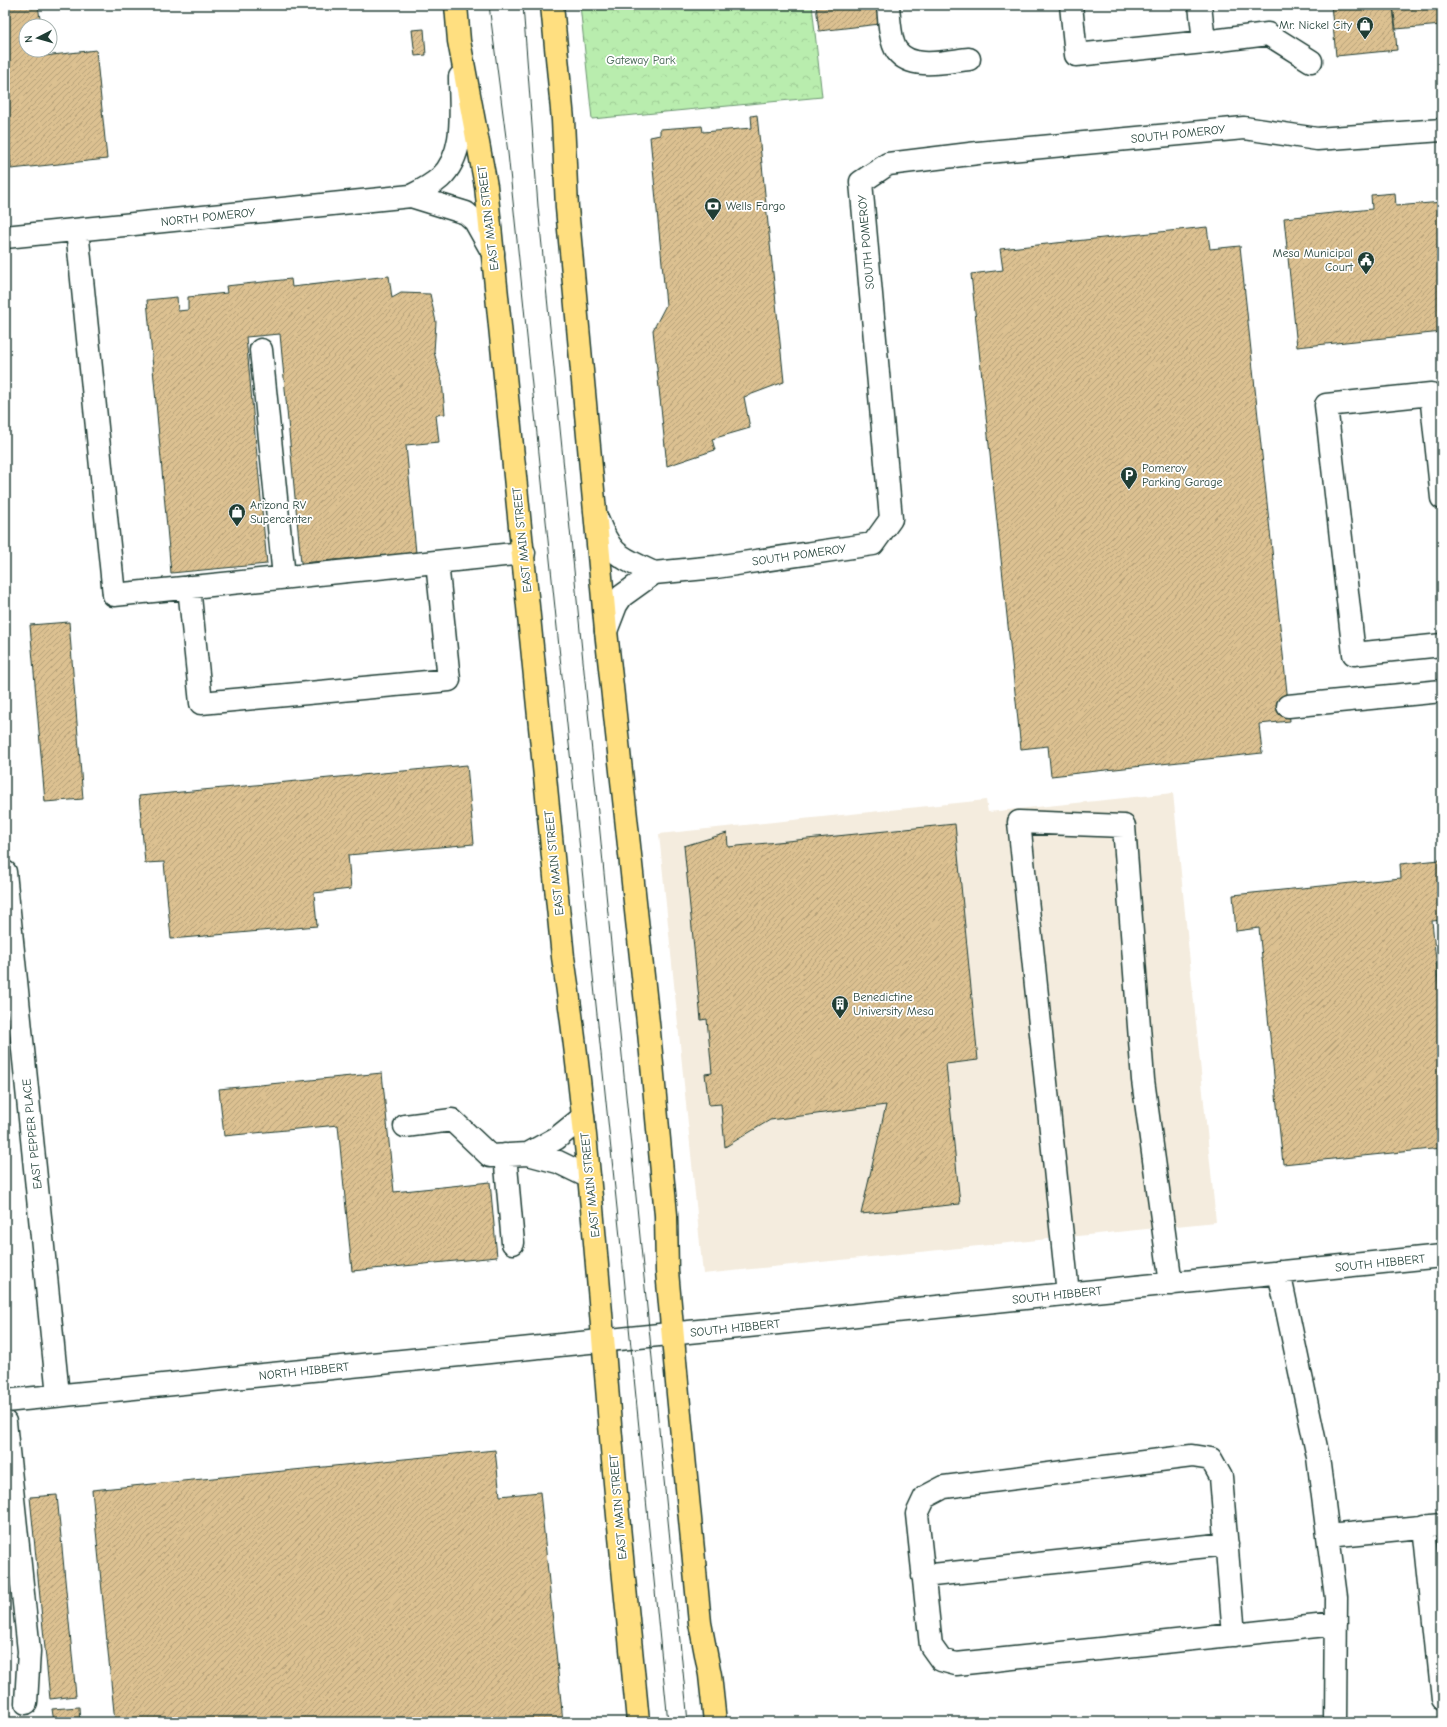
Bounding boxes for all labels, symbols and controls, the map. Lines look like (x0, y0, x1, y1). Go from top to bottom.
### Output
shop icon: Mr. Nickel City (1355, 15, 1375, 40)
north arrow (18, 18, 58, 58)
place label: Mr. Nickel City (1279, 18, 1353, 32)
text: N (22, 35, 35, 43)
park label: Gateway Park (606, 53, 676, 67)
street label: SOUTH POMEROY (1130, 122, 1227, 146)
street label: EAST MAIN STREET (475, 164, 501, 271)
street label: SOUTH POMEROY (855, 193, 877, 290)
bank icon: Wells Fargo (703, 196, 723, 221)
place label: Wells Fargo (726, 199, 785, 213)
street label: NORTH POMEROY (160, 205, 257, 229)
place label: Mesa Municipal Court (1273, 246, 1354, 274)
public building icon: Mesa Municipal Court (1356, 250, 1376, 275)
place label: Pomeroy Parking Garage (1142, 461, 1223, 489)
parking icon: Pomeroy Parking Garage (1119, 465, 1139, 490)
street label: EAST MAIN STREET (509, 486, 534, 593)
place label: Arizona RV Supercenter (250, 498, 312, 526)
shop icon: Arizona RV Supercenter (227, 502, 247, 527)
street label: SOUTH POMEROY (751, 541, 848, 569)
street label: EAST MAIN STREET (541, 809, 566, 916)
place label: Benedictine University Mesa (853, 990, 934, 1018)
building icon: Benedictine University Mesa (830, 994, 850, 1019)
street label: EAST PEPPER PLACE (19, 1078, 45, 1190)
street label: EAST MAIN STREET (577, 1131, 602, 1238)
street label: SOUTH HIBBERT (1334, 1251, 1426, 1275)
street label: SOUTH HIBBERT (1011, 1283, 1103, 1307)
street label: SOUTH HIBBERT (689, 1316, 781, 1340)
street label: NORTH HIBBERT (258, 1359, 351, 1383)
street label: EAST MAIN STREET (606, 1453, 630, 1560)

